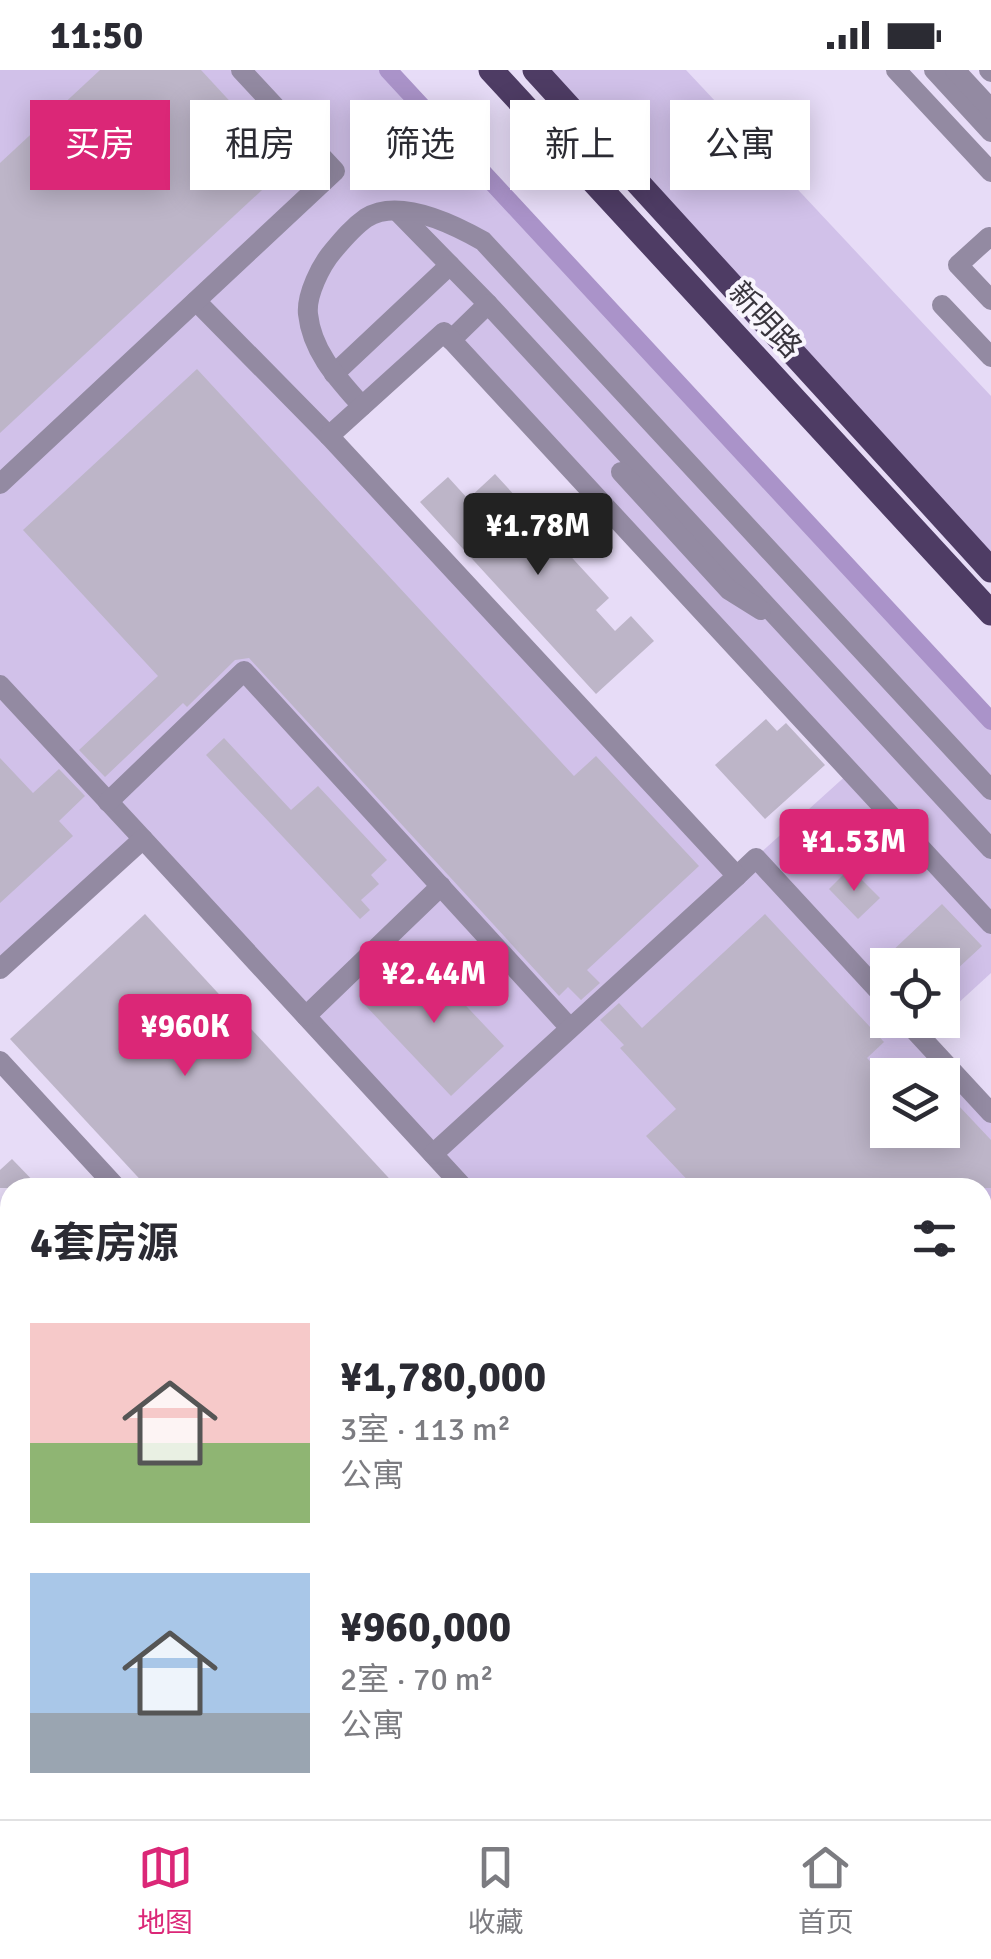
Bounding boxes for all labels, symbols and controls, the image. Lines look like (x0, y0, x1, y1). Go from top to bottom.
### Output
text: 11:50 (50, 12, 143, 59)
chip: 买房 (30, 100, 170, 190)
chip: 租房 (190, 100, 330, 190)
chip: 筛选 (350, 100, 490, 190)
chip: 新上 (510, 100, 650, 190)
chip: 公寓 (670, 100, 810, 190)
street label: 新明路 (721, 274, 809, 366)
pin: ¥1.78M (457, 493, 619, 578)
text: ¥1.78M (486, 506, 590, 545)
pin: ¥1.53M (773, 809, 935, 894)
text: ¥1.53M (802, 822, 906, 861)
pin: ¥2.44M (353, 941, 515, 1026)
map controls (870, 948, 960, 1148)
button: locate (870, 948, 960, 1038)
text: ¥2.44M (382, 954, 486, 993)
pin: ¥960K (115, 994, 255, 1079)
text: ¥960K (141, 1007, 229, 1046)
button: layers (870, 1058, 960, 1148)
icon: filters (907, 1211, 962, 1266)
text: 4套房源 (30, 1218, 179, 1269)
text: ¥1,780,000 (340, 1352, 546, 1403)
icon: home (110, 1363, 230, 1483)
text: 3室 · 113 m² (340, 1410, 511, 1449)
text: 公寓 (340, 1456, 404, 1495)
text: ¥960,000 (340, 1602, 511, 1653)
icon: home (110, 1613, 230, 1733)
text: 2室 · 70 m² (340, 1660, 494, 1699)
text: 公寓 (340, 1706, 404, 1745)
tab: 地图 (137, 1840, 193, 1940)
tab: 收藏 (467, 1840, 524, 1940)
tab: 首页 (798, 1840, 854, 1940)

